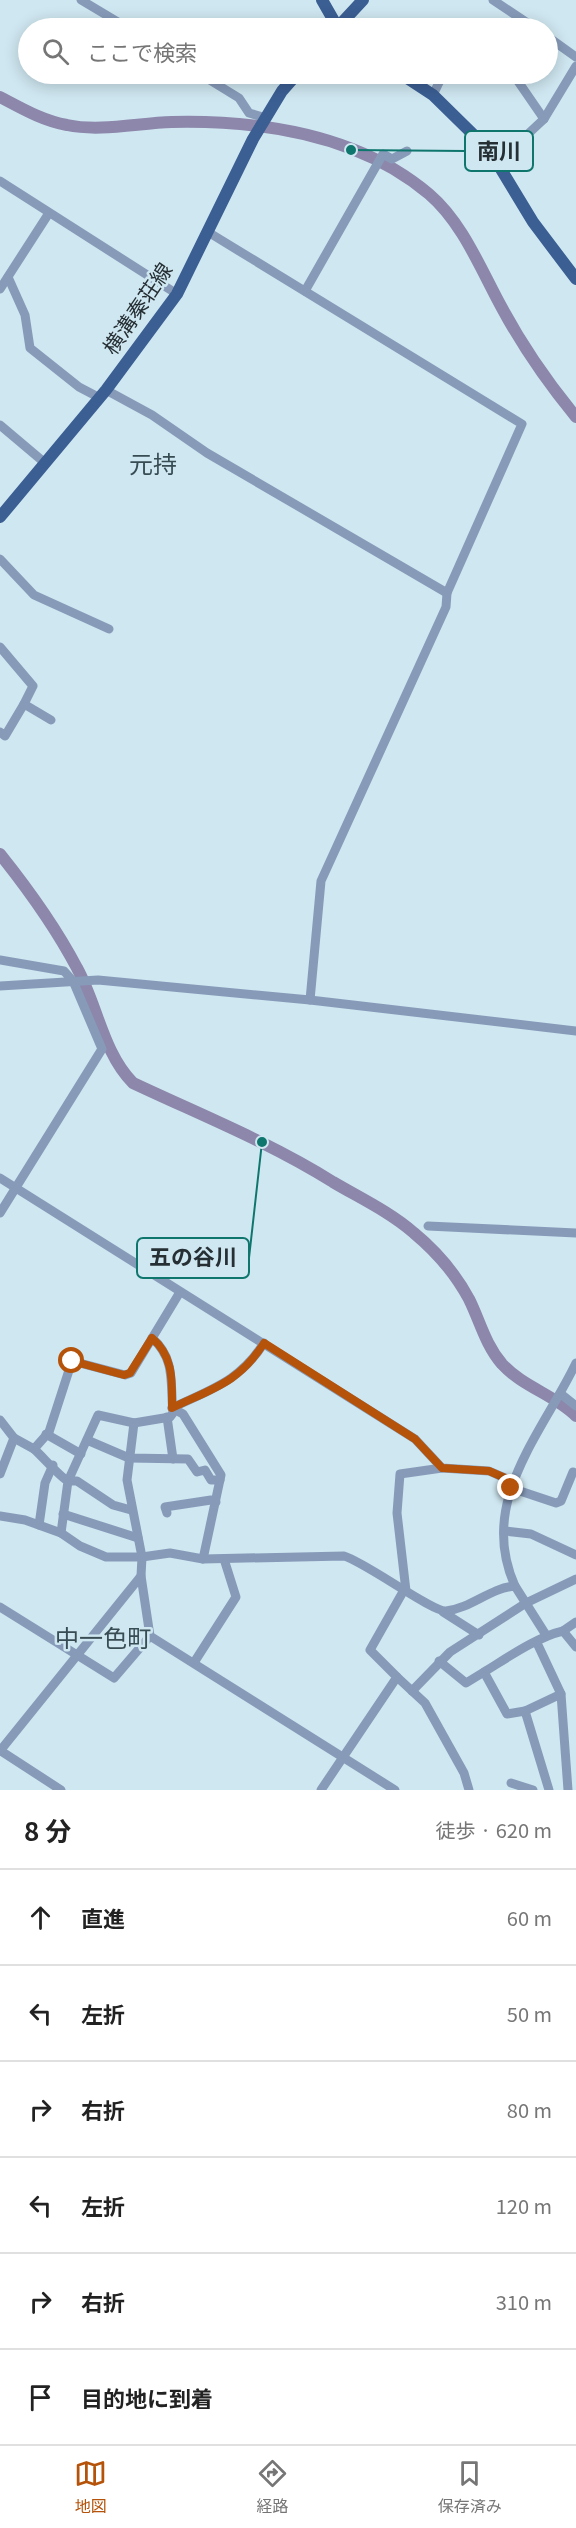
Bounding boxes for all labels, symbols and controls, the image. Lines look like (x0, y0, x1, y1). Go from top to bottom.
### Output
search box (18, 18, 558, 84)
icon: search (39, 35, 72, 68)
text: ここで検索 (87, 35, 197, 67)
callout: 南川 (465, 131, 533, 171)
text: 南川 (477, 133, 521, 165)
street label: 横溝秦荘線 (95, 256, 178, 360)
district label: 元持 (129, 445, 177, 480)
callout: 五の谷川 (137, 1238, 249, 1278)
text: 五の谷川 (149, 1239, 237, 1271)
route start (58, 1347, 84, 1373)
route end (497, 1474, 523, 1500)
district label: 中一色町 (55, 1619, 151, 1654)
text: 8 分 (24, 1811, 71, 1848)
text: 徒歩 · 620 m (436, 1815, 552, 1844)
icon: ahead (24, 1901, 57, 1934)
text: 直進 (81, 1901, 125, 1933)
text: 60 m (507, 1903, 552, 1932)
icon: left (24, 1997, 57, 2030)
text: 左折 (81, 1997, 125, 2029)
text: 50 m (507, 1999, 552, 2028)
icon: right (24, 2093, 57, 2126)
text: 右折 (81, 2093, 125, 2125)
text: 80 m (507, 2095, 552, 2124)
icon: left (24, 2189, 57, 2222)
text: 左折 (81, 2189, 125, 2221)
text: 120 m (496, 2191, 552, 2220)
icon: right (24, 2285, 57, 2318)
text: 右折 (81, 2285, 125, 2317)
text: 310 m (496, 2287, 552, 2316)
icon: arrive (24, 2381, 57, 2414)
text: 目的地に到着 (81, 2381, 213, 2413)
tab: 地図 (74, 2457, 107, 2517)
tab: 経路 (256, 2457, 289, 2517)
tab: 保存済み (438, 2457, 502, 2517)

